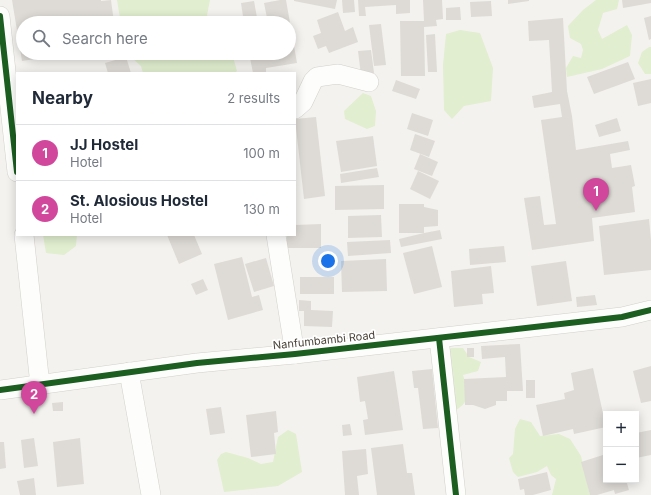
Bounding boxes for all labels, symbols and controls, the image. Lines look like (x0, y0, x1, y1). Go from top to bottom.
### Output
search box (16, 16, 296, 60)
icon: search (30, 27, 52, 49)
text: Search here (62, 29, 148, 48)
text: Nearby (32, 88, 93, 108)
text: 2 results (227, 90, 280, 106)
text: JJ Hostel (70, 135, 138, 154)
text: 1 (42, 145, 48, 161)
text: 100 m (243, 145, 280, 161)
text: Hotel (70, 154, 102, 170)
pin: 1 (583, 178, 609, 211)
text: St. Alosious Hostel (70, 191, 208, 210)
text: 2 (41, 201, 49, 217)
text: 130 m (243, 201, 280, 217)
text: Hotel (70, 210, 102, 226)
your location (318, 251, 338, 271)
street label: Nanfumbambi Road (272, 328, 376, 352)
pin: 2 (21, 381, 47, 414)
map controls (603, 411, 639, 483)
button: + (603, 411, 639, 447)
button: − (603, 447, 639, 483)

